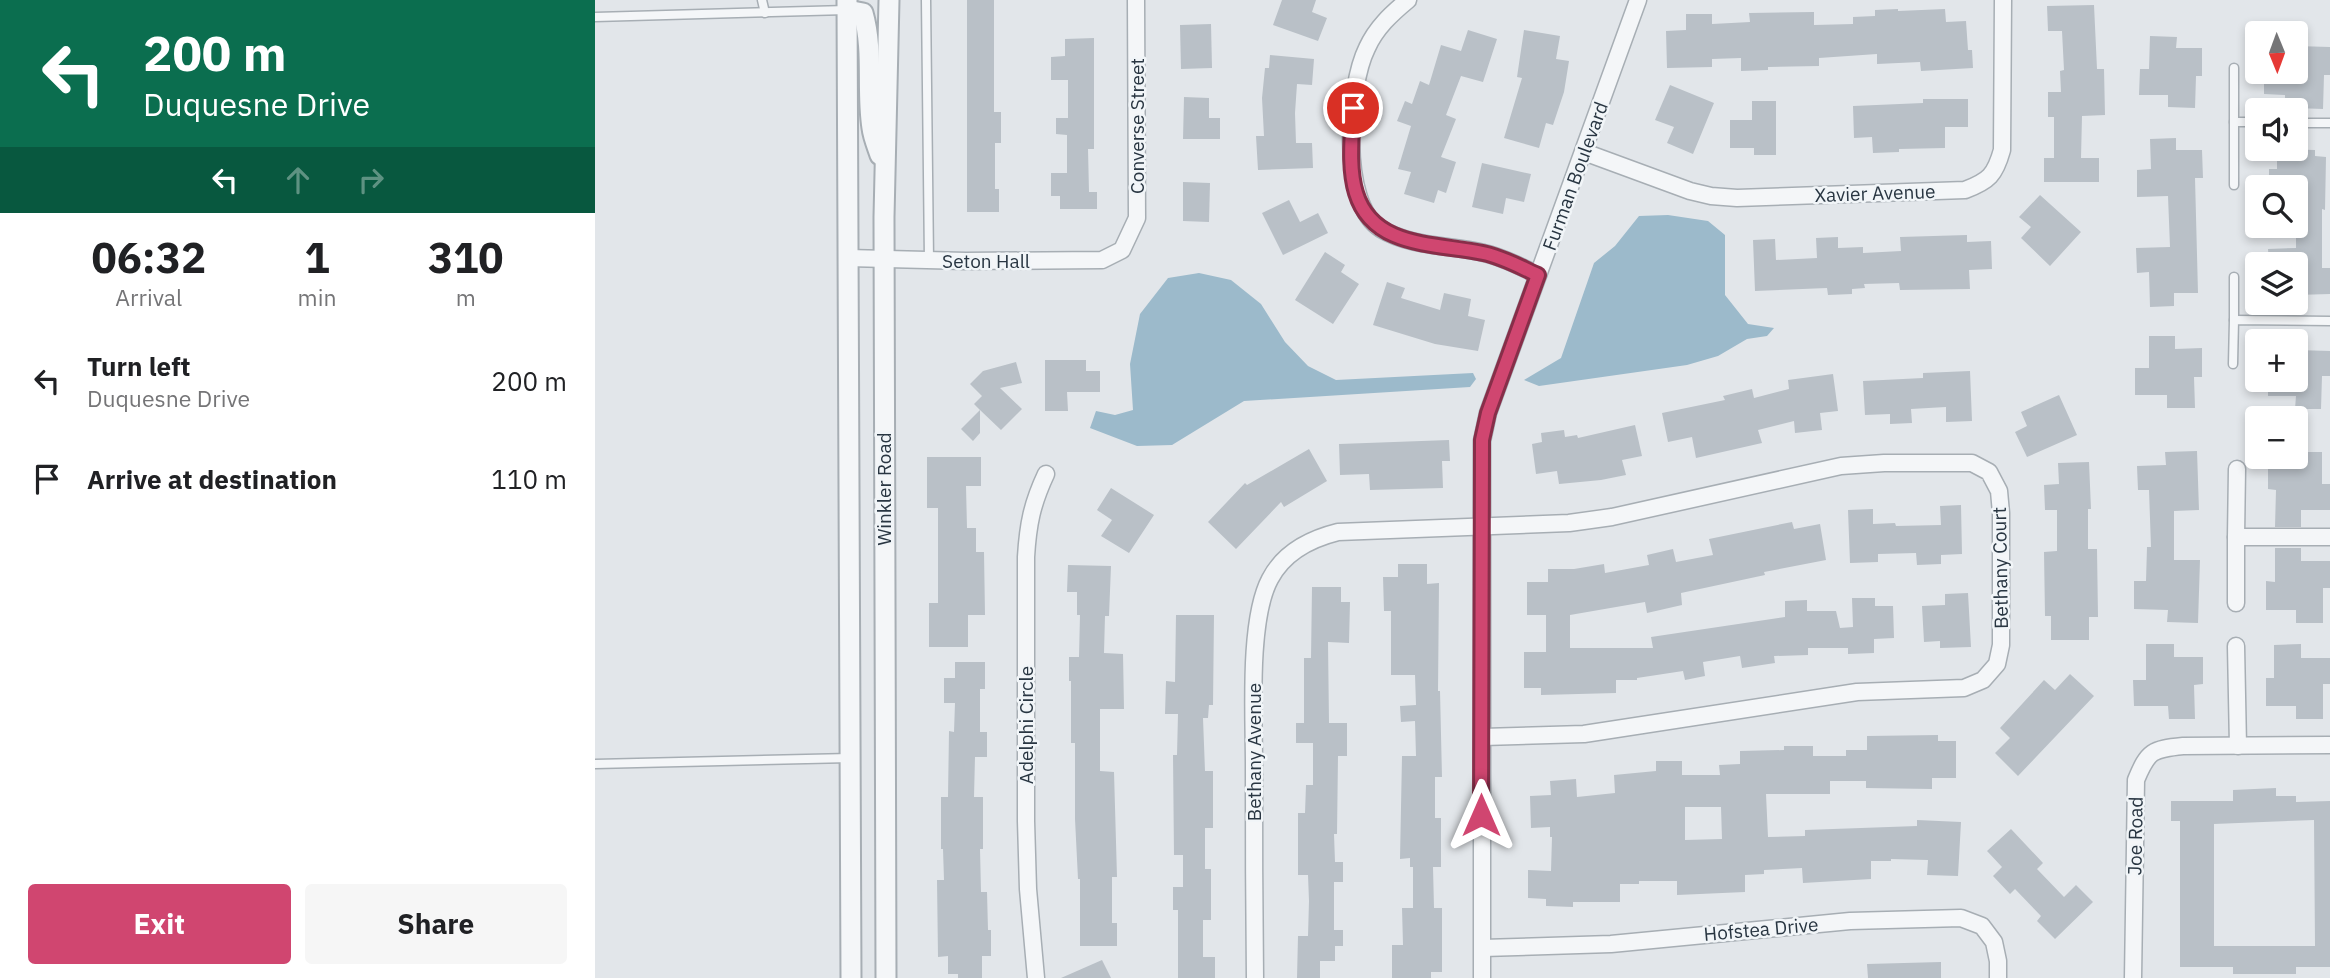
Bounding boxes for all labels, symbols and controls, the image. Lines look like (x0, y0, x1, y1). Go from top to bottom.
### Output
text: 200 m (143, 21, 287, 84)
north arrow (2245, 21, 2308, 84)
map controls (2245, 21, 2308, 469)
icon: left (28, 28, 119, 119)
street label: Converse Street (1125, 58, 1149, 194)
pin (1323, 78, 1383, 138)
text: Duquesne Drive (143, 83, 370, 125)
icon: arrive (1334, 89, 1372, 127)
street label: Furman Boulevard (1537, 98, 1613, 254)
button: sound (2245, 98, 2308, 161)
icon: left (206, 161, 244, 199)
icon: ahead (279, 161, 317, 199)
icon: right (352, 161, 390, 199)
button: search (2245, 175, 2308, 238)
street label: Xavier Avenue (1814, 179, 1936, 207)
text: 06:32 (91, 230, 206, 285)
text: 1 (304, 230, 330, 285)
text: 310 (428, 230, 504, 285)
street label: Seton Hall (942, 249, 1030, 273)
button: layers (2245, 252, 2308, 315)
text: Arrival (115, 282, 182, 312)
text: min (298, 282, 336, 312)
text: m (456, 282, 476, 312)
button: + (2245, 329, 2308, 392)
text: Turn left (87, 349, 190, 383)
icon: left (28, 362, 66, 400)
text: 200 m (491, 364, 567, 398)
text: Duquesne Drive (87, 383, 250, 413)
button: − (2245, 406, 2308, 469)
street label: Winkler Road (872, 432, 896, 546)
icon: arrive (28, 460, 66, 498)
text: Arrive at destination (87, 462, 337, 496)
text: 110 m (491, 462, 567, 496)
street label: Bethany Court (1987, 507, 2013, 629)
street label: Adelphi Circle (1014, 666, 1038, 784)
street label: Bethany Avenue (1242, 683, 1266, 821)
position arrow (1444, 778, 1518, 852)
street label: Joe Road (2122, 796, 2148, 876)
button: Exit (28, 884, 291, 964)
button: Share (305, 884, 567, 964)
street label: Hofstea Drive (1703, 912, 1819, 946)

